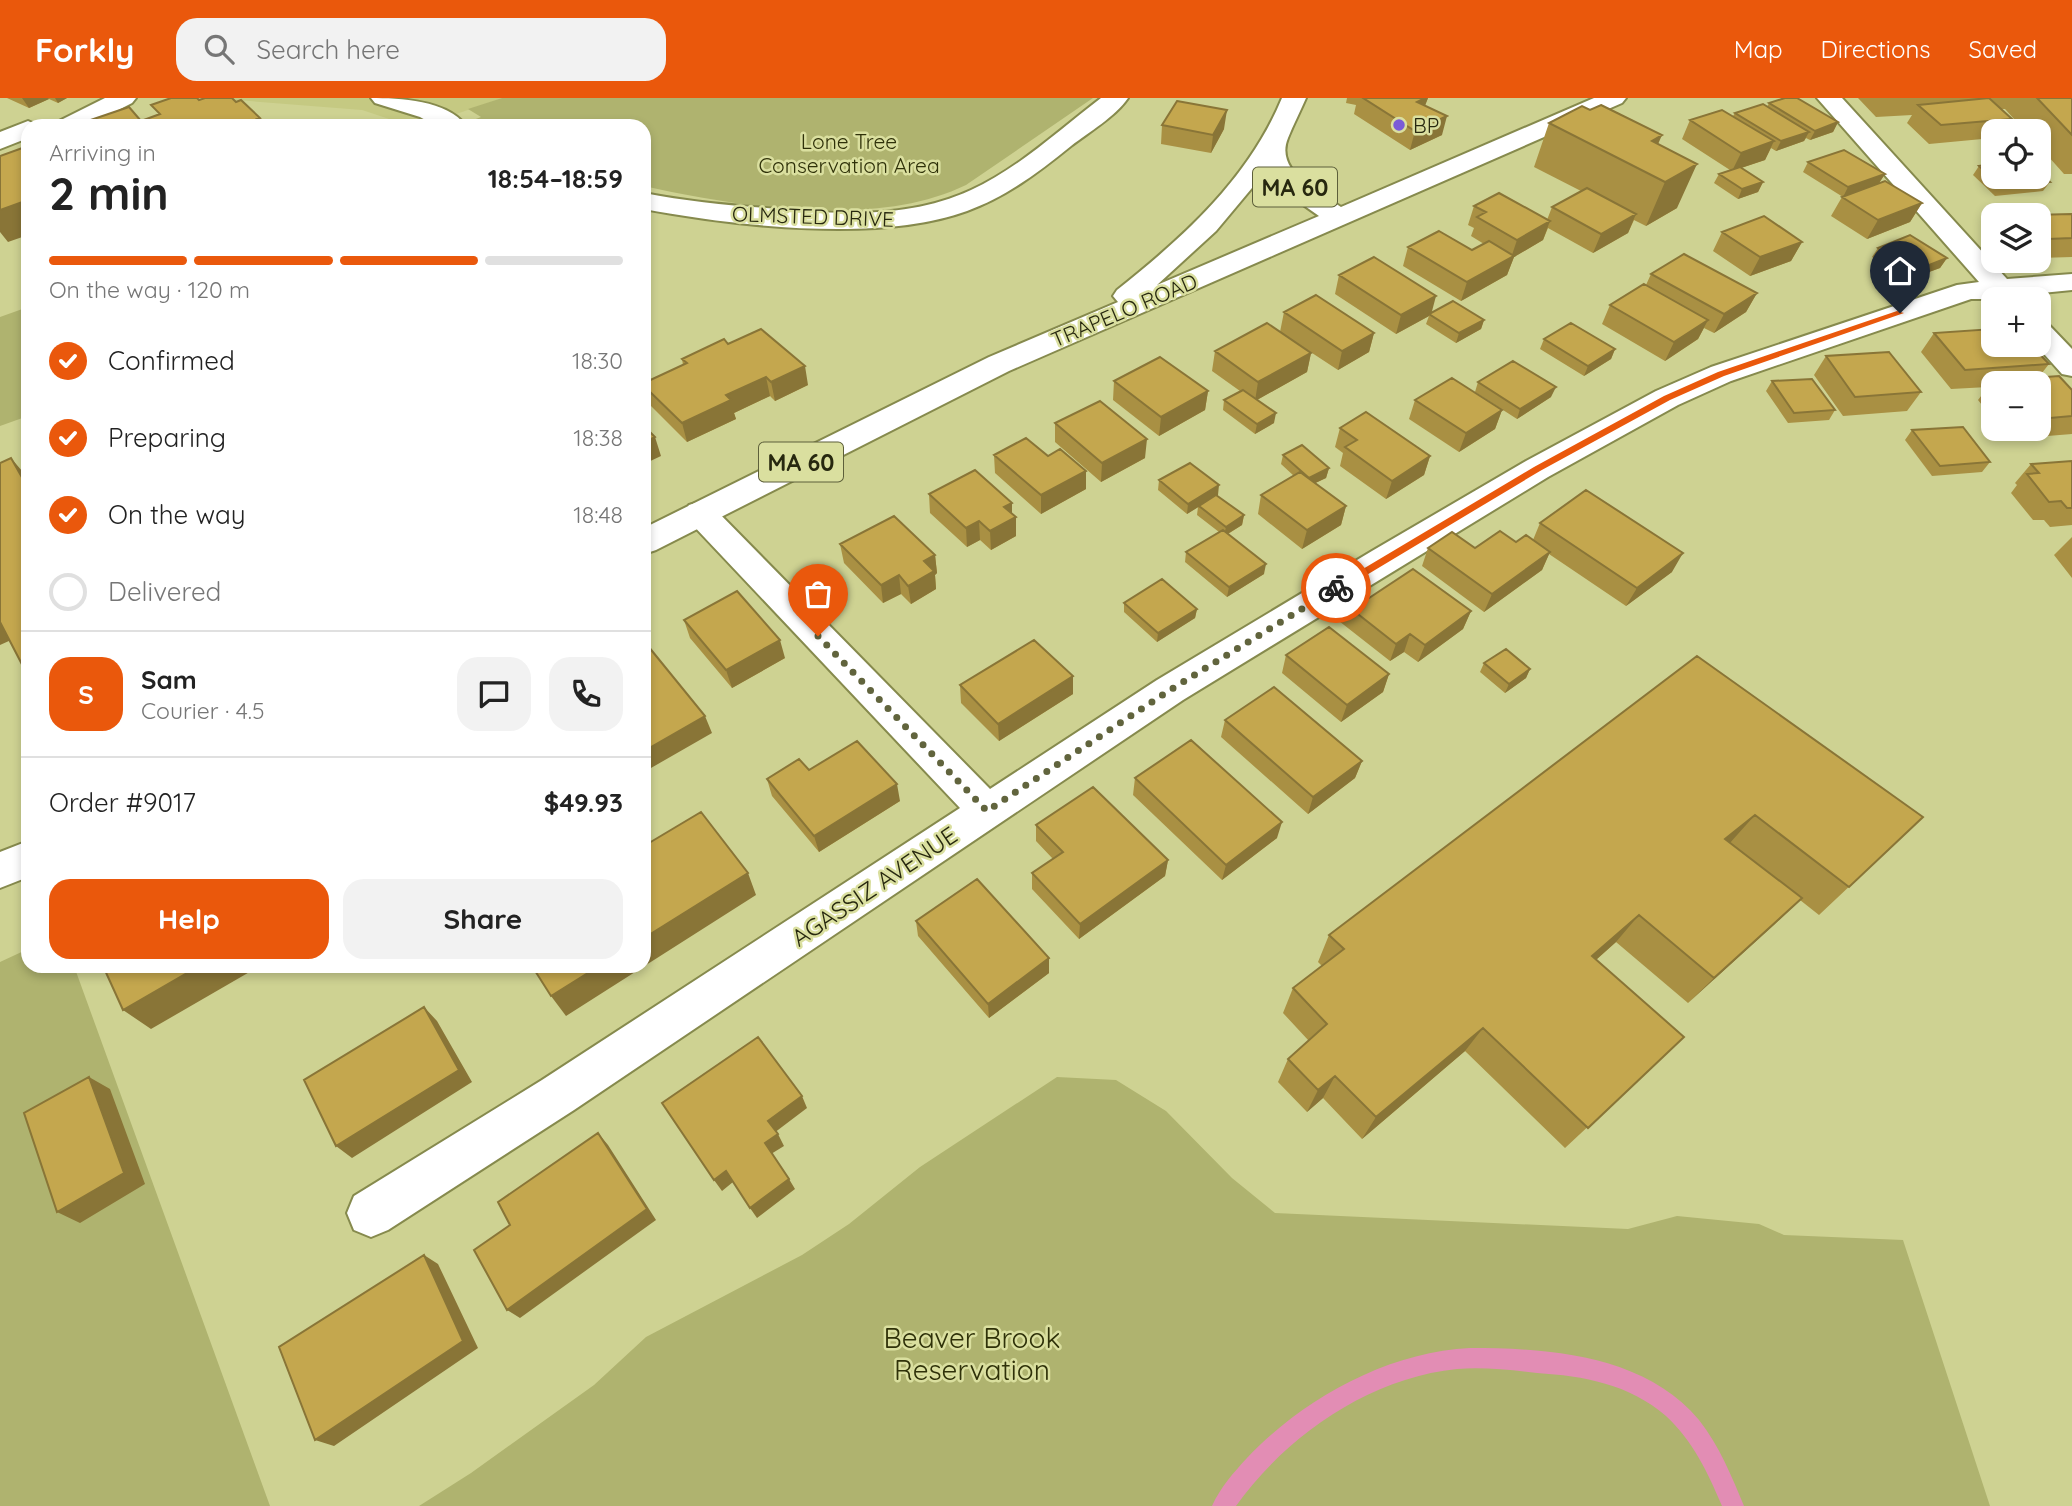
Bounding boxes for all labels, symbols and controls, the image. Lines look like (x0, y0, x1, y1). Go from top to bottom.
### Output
search box (176, 18, 666, 81)
text: Forkly (35, 29, 134, 70)
icon: search (200, 30, 238, 68)
text: Search here (256, 33, 400, 66)
text: Map (1734, 34, 1783, 64)
text: Directions (1821, 34, 1931, 64)
text: Saved (1969, 34, 2037, 64)
place label: BP (1413, 112, 1439, 138)
marker: BP (1391, 117, 1407, 133)
map controls (1981, 119, 2051, 441)
button: locate (1981, 119, 2051, 189)
park label: Lone Tree Conservation Area (758, 128, 940, 178)
text: Arriving in (49, 138, 156, 167)
text: 18:54–18:59 (488, 162, 623, 195)
text: 2 min (49, 164, 169, 222)
road number: MA 60 (1253, 167, 1337, 206)
street label: OLMSTED DRIVE (732, 200, 894, 232)
button: layers (1981, 203, 2051, 273)
pin (1870, 241, 1930, 313)
icon: home (1881, 252, 1919, 290)
street label: TRAPELO ROAD (1047, 268, 1201, 352)
text: On the way · 120 m (49, 275, 250, 304)
button: + (1981, 287, 2051, 357)
icon: check (49, 342, 87, 380)
text: Confirmed (108, 344, 235, 377)
text: 18:30 (572, 346, 623, 375)
button: − (1981, 371, 2051, 441)
icon: check (49, 419, 87, 457)
text: Preparing (108, 421, 226, 454)
text: 18:38 (573, 423, 623, 452)
road number: MA 60 (759, 442, 843, 482)
icon: check (49, 496, 87, 534)
text: On the way (108, 498, 246, 531)
text: 18:48 (573, 500, 623, 529)
courier (1301, 553, 1371, 623)
pin (788, 564, 848, 636)
icon: bike (1317, 569, 1355, 607)
text: Delivered (108, 575, 221, 608)
icon: bag (799, 575, 837, 613)
button: chat (457, 657, 531, 731)
button: phone (549, 657, 623, 731)
text: Sam (141, 663, 197, 696)
text: S (78, 678, 94, 711)
text: Courier · 4.5 (141, 696, 265, 725)
text: Order #9017 (49, 786, 196, 819)
text: $49.93 (544, 786, 623, 819)
street label: AGASSIZ AVENUE (785, 819, 963, 953)
button: Help (49, 879, 329, 959)
button: Share (343, 879, 623, 959)
park label: Beaver Brook Reservation (884, 1320, 1060, 1387)

